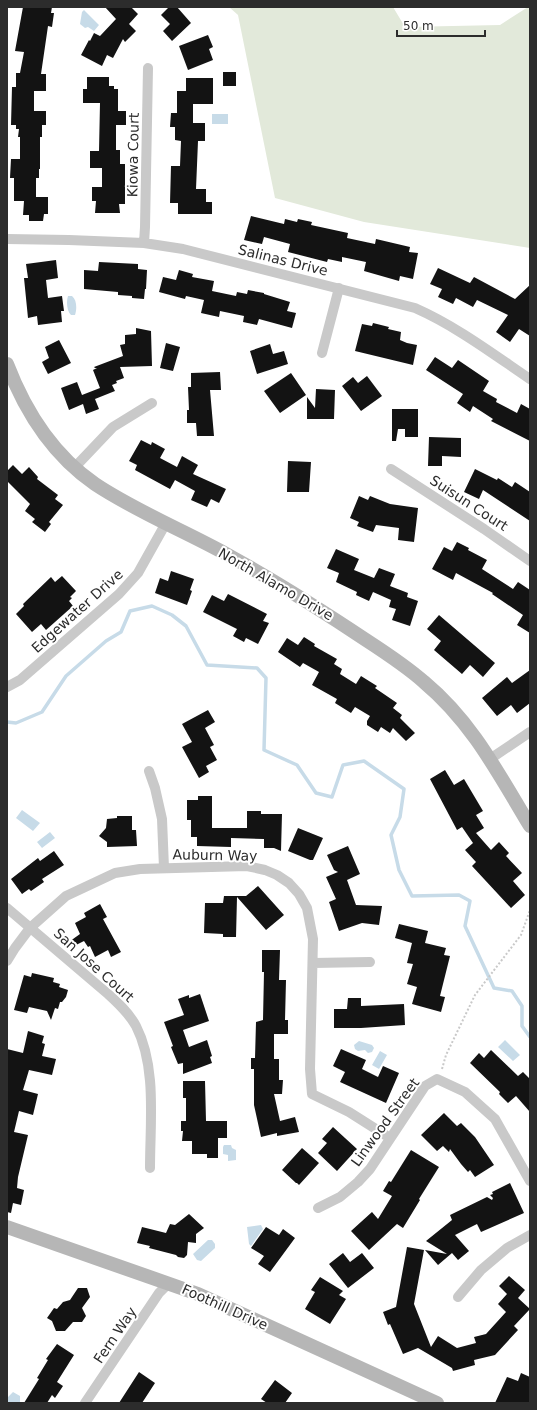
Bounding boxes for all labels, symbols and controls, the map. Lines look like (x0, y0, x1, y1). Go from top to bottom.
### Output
scale bar (397, 12, 485, 38)
text: 50 m (403, 19, 434, 33)
street label: Kiowa Court (124, 112, 142, 197)
street label: Salinas Drive (237, 241, 329, 279)
street label: Suisun Court (427, 472, 511, 534)
street label: North Alamo Drive (216, 545, 336, 623)
street label: Edgewater Drive (28, 566, 126, 656)
street label: Auburn Way (172, 846, 258, 864)
street label: San Jose Court (51, 925, 138, 1006)
street label: Linwood Street (348, 1074, 423, 1169)
street label: Foothill Drive (179, 1281, 271, 1333)
street label: Fern Way (90, 1304, 140, 1366)

